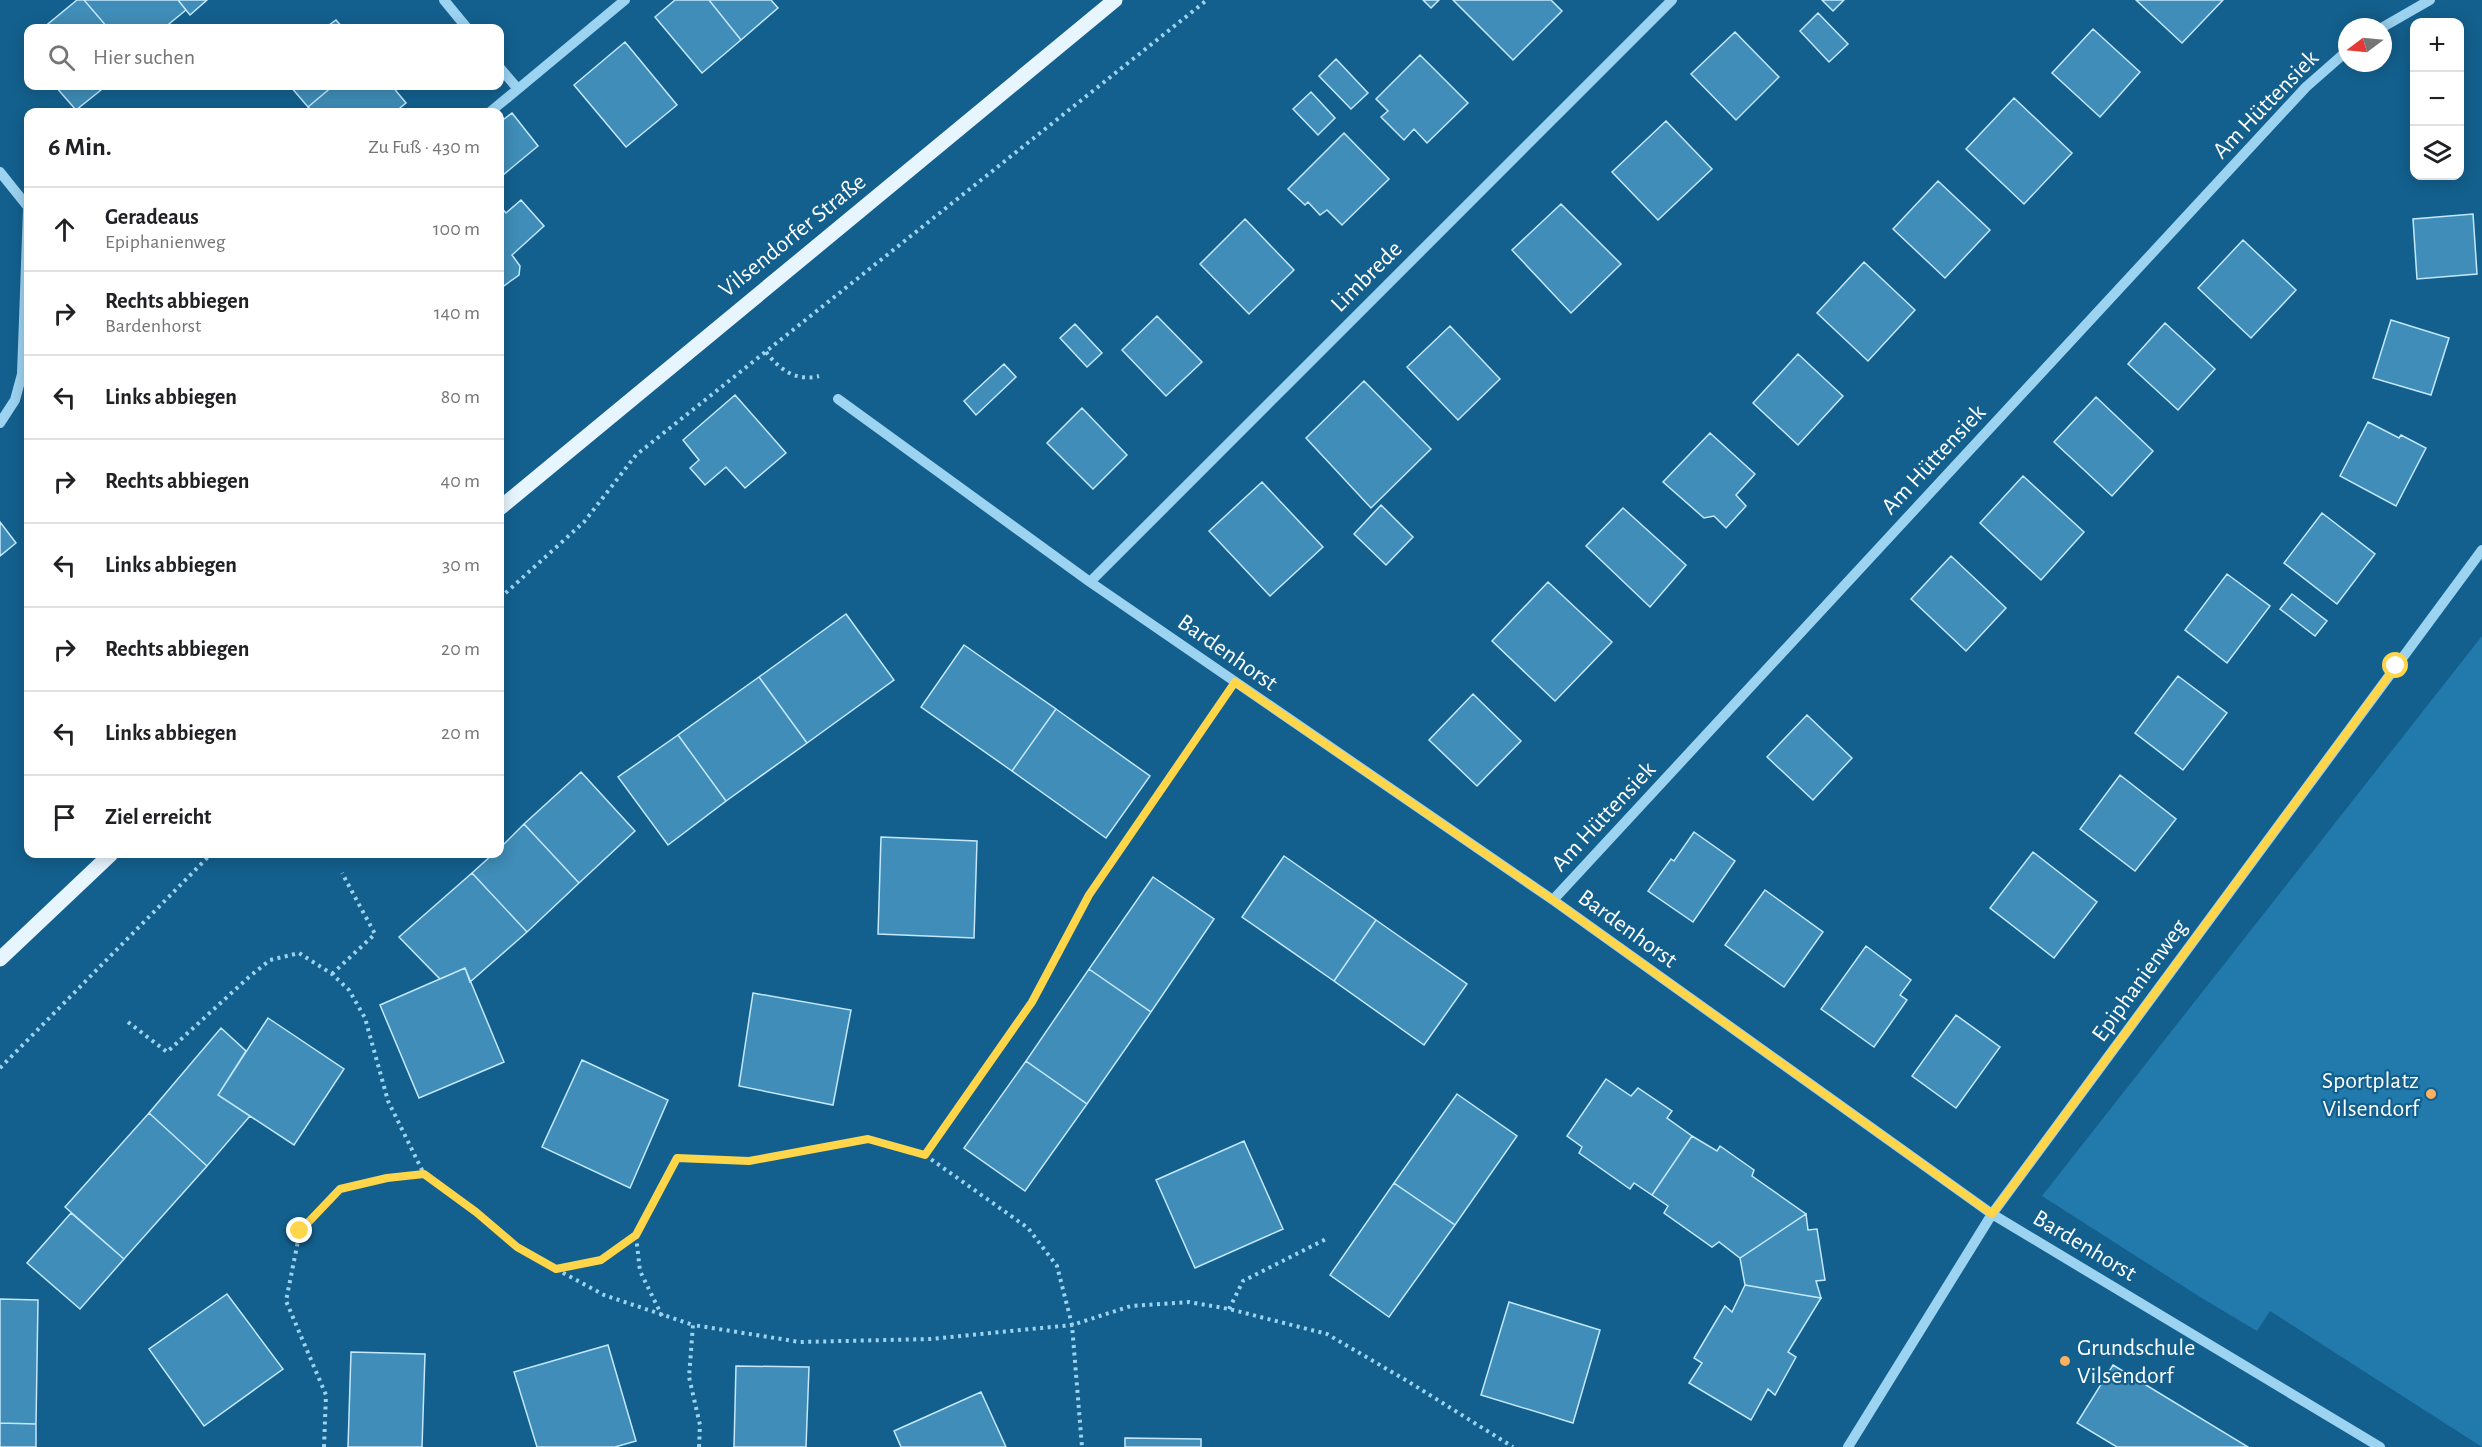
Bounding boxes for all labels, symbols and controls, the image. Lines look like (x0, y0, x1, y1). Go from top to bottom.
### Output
north arrow (2338, 18, 2392, 72)
map controls (2410, 18, 2464, 180)
button: + (2410, 18, 2464, 72)
search box (24, 24, 504, 90)
icon: search (45, 41, 78, 74)
text: Hier suchen (93, 46, 195, 68)
street label: Am Hüttensiek (2208, 46, 2323, 164)
button: − (2410, 72, 2464, 126)
button: layers (2410, 126, 2464, 180)
text: 6 Min. (48, 134, 112, 160)
text: Zu Fuß · 430 m (368, 137, 480, 157)
street label: Vilsendorfer Straße (715, 170, 870, 302)
text: Geradeaus (105, 206, 199, 228)
icon: ahead (48, 213, 81, 246)
text: 100 m (433, 219, 480, 239)
text: Epiphanienweg (105, 232, 226, 252)
street label: Limbrede (1327, 237, 1407, 317)
text: Rechts abbiegen (105, 290, 249, 312)
icon: right (48, 297, 81, 330)
text: 140 m (434, 303, 480, 323)
text: Bardenhorst (105, 316, 201, 336)
icon: left (48, 381, 81, 414)
text: Links abbiegen (105, 386, 237, 408)
text: 80 m (441, 387, 480, 407)
street label: Am Hüttensiek (1877, 400, 1990, 519)
icon: right (48, 465, 81, 498)
text: Rechts abbiegen (105, 470, 249, 492)
text: 40 m (441, 471, 480, 491)
icon: left (48, 549, 81, 582)
text: Links abbiegen (105, 554, 237, 576)
text: 30 m (442, 555, 480, 575)
street label: Bardenhorst (1173, 610, 1282, 696)
icon: right (48, 633, 81, 666)
text: Rechts abbiegen (105, 638, 249, 660)
text: 20 m (441, 639, 480, 659)
route start (2382, 652, 2408, 678)
icon: left (48, 717, 81, 750)
text: Links abbiegen (105, 722, 237, 744)
text: 20 m (441, 723, 480, 743)
street label: Am Hüttensiek (1547, 757, 1660, 876)
icon: arrive (48, 801, 81, 834)
text: Ziel erreicht (105, 806, 212, 828)
street label: Bardenhorst (1574, 885, 1682, 973)
street label: Epiphanienweg (2088, 915, 2192, 1046)
place label: Sportplatz Vilsendorf (2322, 1069, 2421, 1121)
marker: Sportplatz Vilsendorf (2424, 1087, 2438, 1101)
street label: Bardenhorst (2029, 1206, 2141, 1286)
route end (286, 1217, 312, 1243)
place label: Grundschule Vilsendorf (2077, 1336, 2195, 1388)
marker: Grundschule Vilsendorf (2058, 1354, 2072, 1368)

